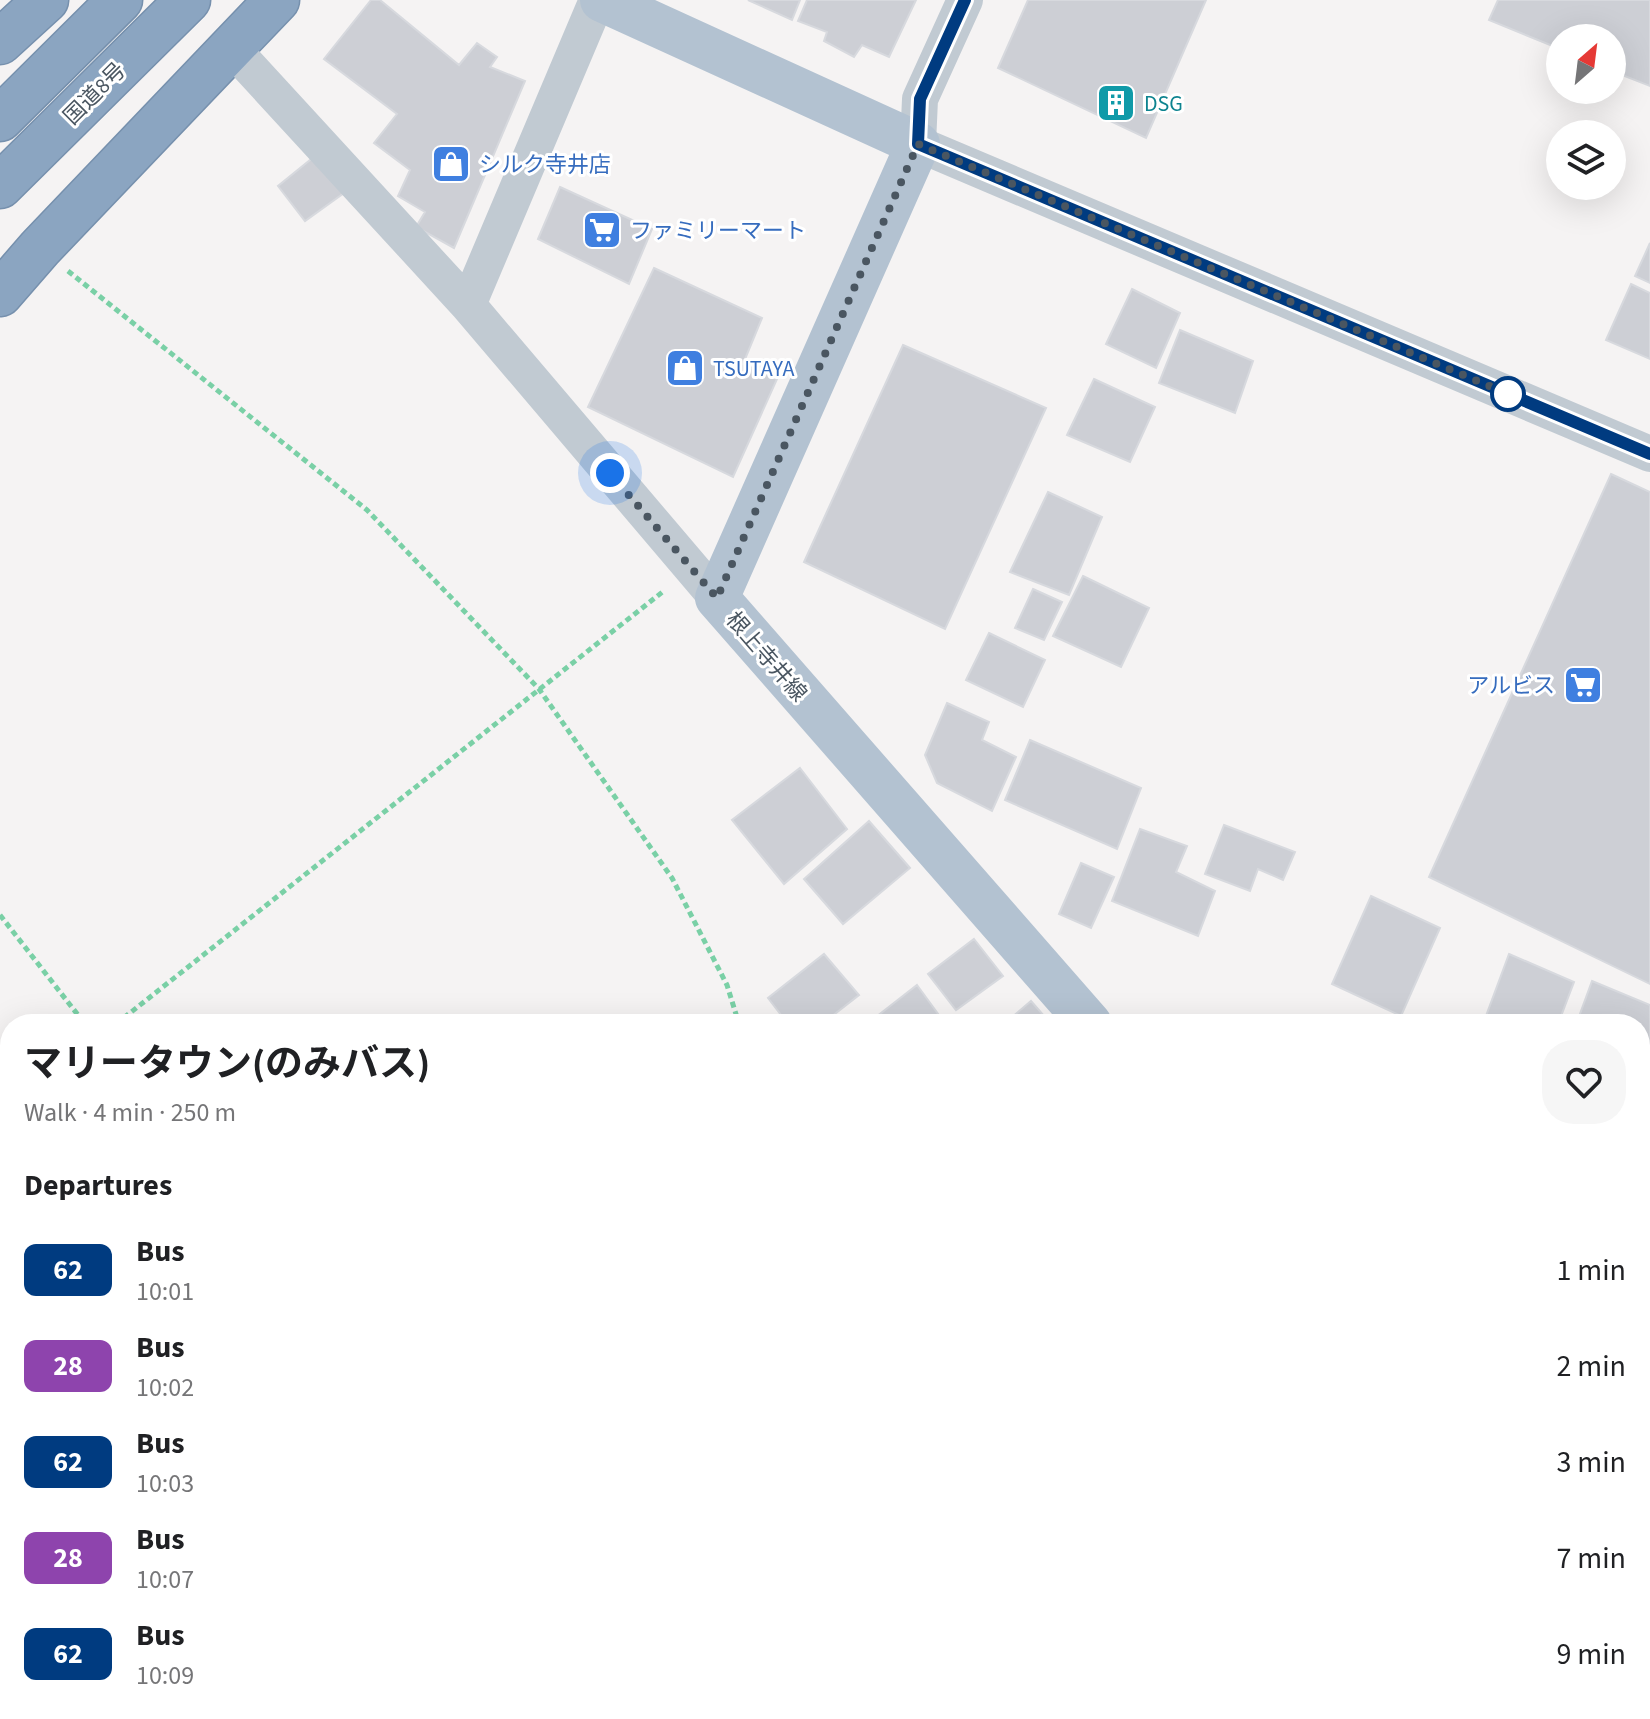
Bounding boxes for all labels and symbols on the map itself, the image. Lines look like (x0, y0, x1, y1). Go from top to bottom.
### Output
north arrow (1546, 24, 1626, 104)
street label: 国道8号 (56, 55, 133, 132)
building icon: DSG (1095, 82, 1137, 124)
place label: DSG (1144, 88, 1183, 120)
shop icon: シルク寺井店 (430, 143, 472, 185)
place label: シルク寺井店 (479, 149, 611, 181)
supermarket icon: ファミリーマート (581, 209, 623, 251)
place label: ファミリーマート (630, 215, 806, 247)
shop icon: TSUTAYA (664, 347, 706, 389)
place label: TSUTAYA (713, 353, 795, 385)
unlabelled marker (1491, 377, 1525, 411)
your location (590, 453, 630, 493)
street label: 根上寺井線 (718, 605, 814, 709)
supermarket icon: アルビス (1562, 664, 1604, 706)
place label: アルビス (1467, 670, 1555, 702)

